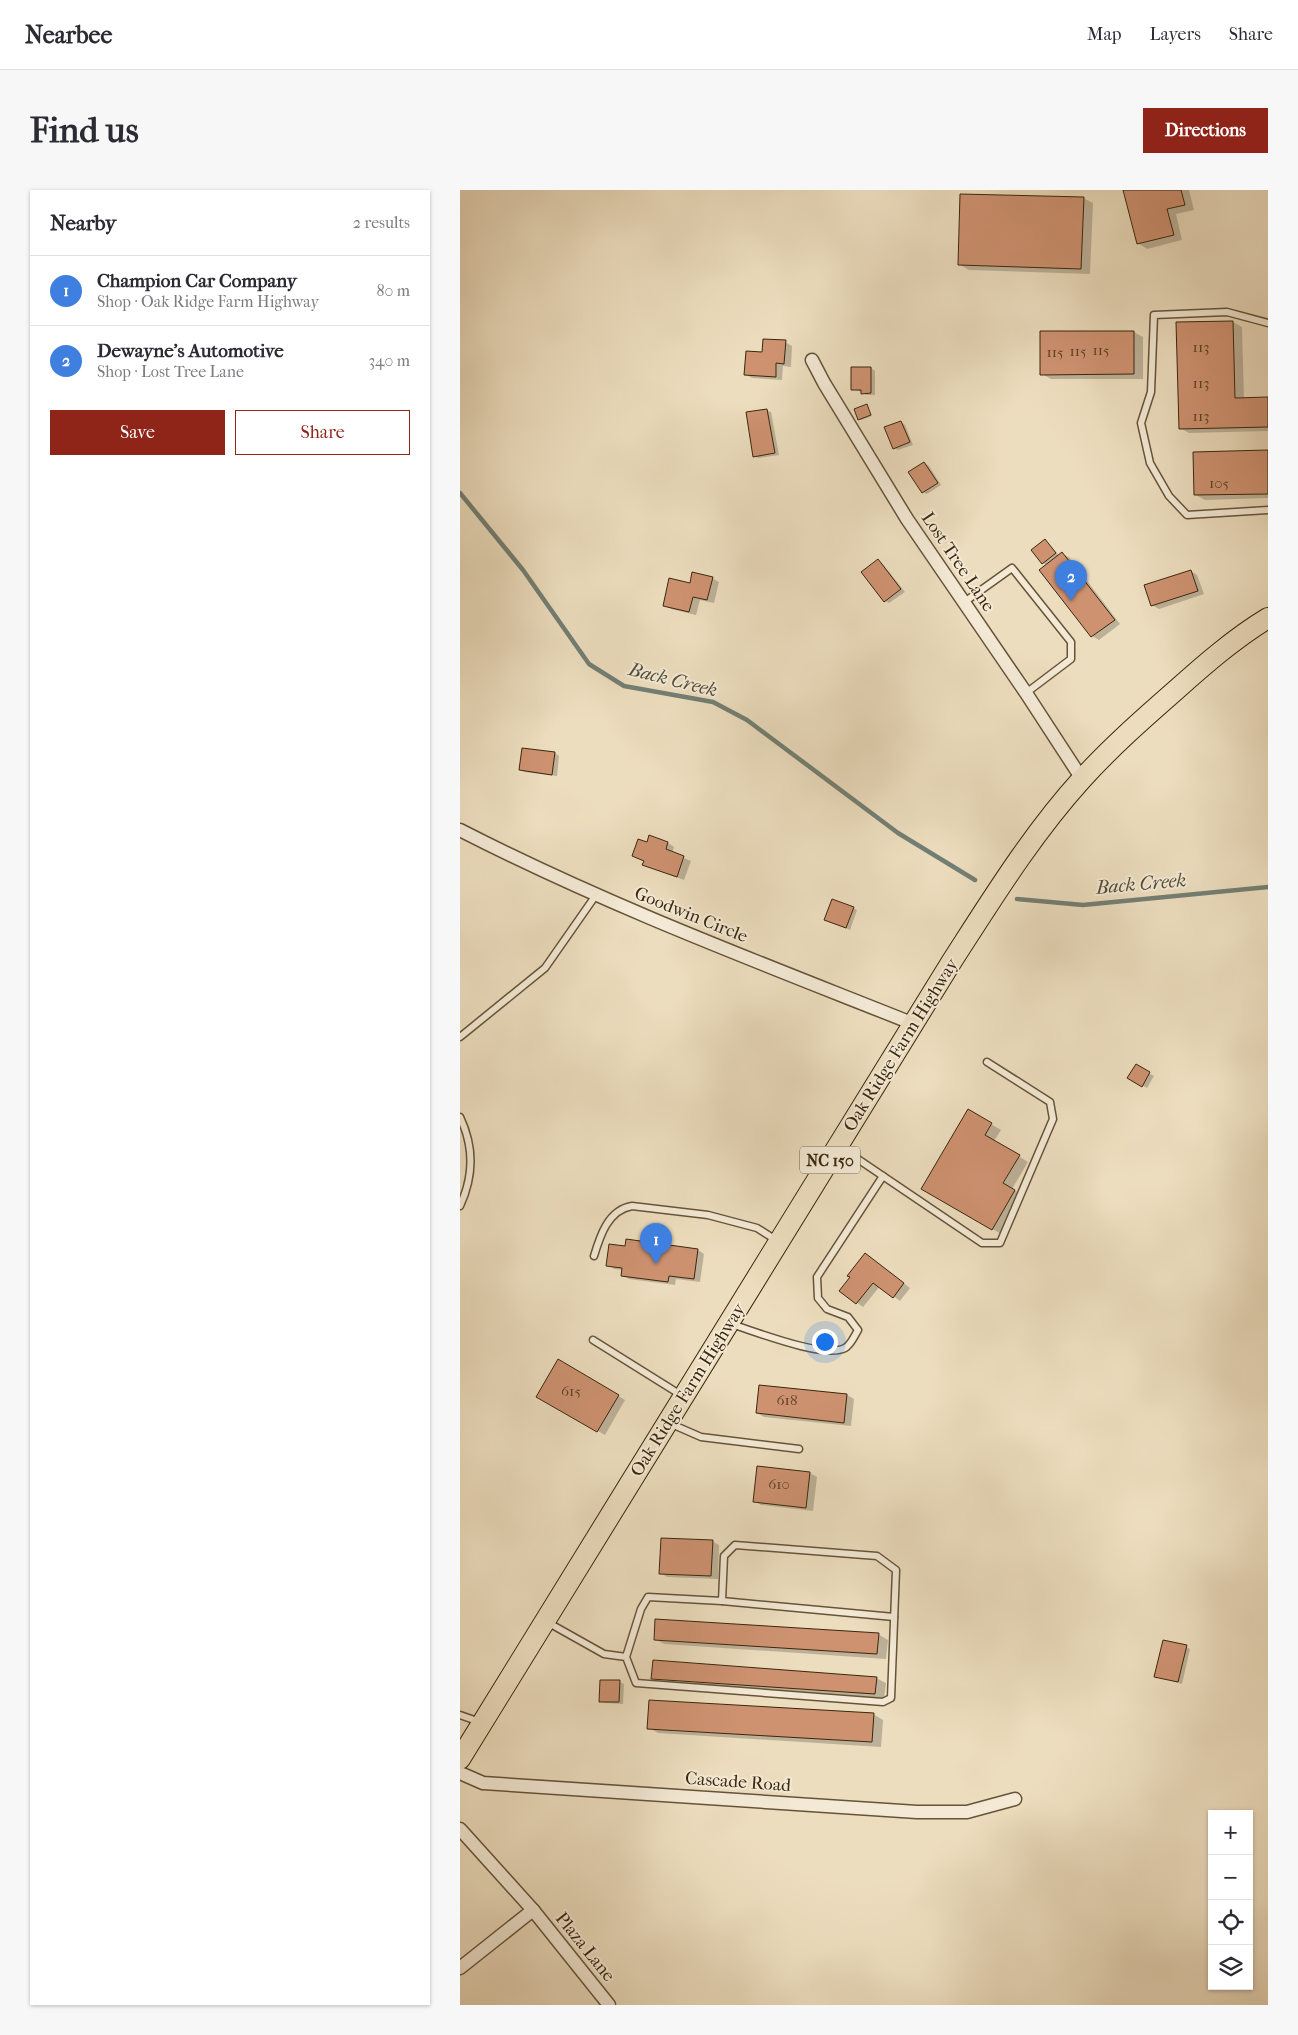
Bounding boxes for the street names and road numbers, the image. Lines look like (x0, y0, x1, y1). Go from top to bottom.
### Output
street label: Lost Tree Lane (917, 508, 999, 616)
street label: Goodwin Circle (631, 883, 751, 947)
street label: Oak Ridge Farm Highway (839, 953, 964, 1135)
road number: NC 150 (800, 1146, 860, 1174)
street label: Oak Ridge Farm Highway (626, 1298, 751, 1480)
street label: Cascade Road (684, 1768, 792, 1796)
street label: Plaza Lane (551, 1908, 619, 1986)

